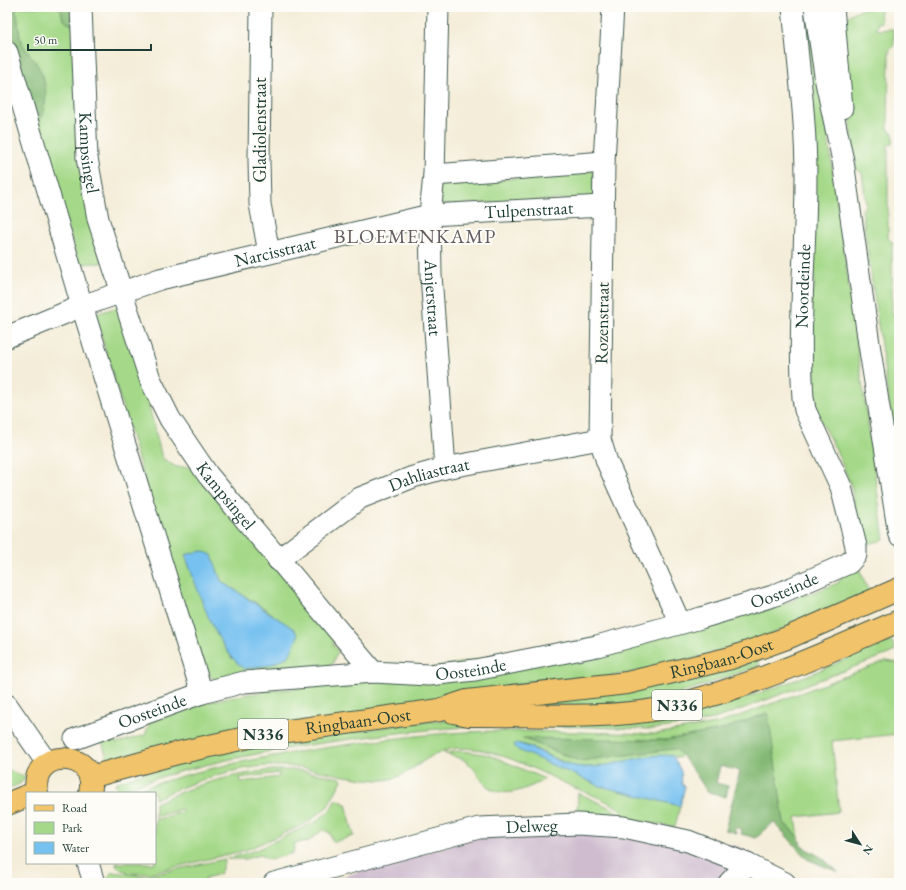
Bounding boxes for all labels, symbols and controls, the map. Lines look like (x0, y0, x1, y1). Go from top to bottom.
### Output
scale bar (28, 26, 151, 52)
text: 50 m (34, 32, 58, 48)
street label: Gladiolenstraat (248, 77, 271, 183)
street label: Kampsingel (74, 112, 105, 195)
street label: Tulpenstraat (483, 196, 574, 223)
district label: BLOEMENKAMP (334, 223, 496, 249)
street label: Narcisstraat (232, 230, 318, 272)
street label: Noordeinde (789, 244, 815, 329)
street label: Anjerstraat (420, 258, 447, 337)
street label: Rozenstraat (589, 281, 614, 364)
street label: Dahliastraat (385, 452, 472, 497)
street label: Kampsingel (191, 457, 261, 534)
street label: Oosteinde (747, 566, 821, 613)
street label: Ringbaan-Oost (667, 632, 776, 683)
street label: Oosteinde (434, 652, 508, 685)
street label: Oosteinde (115, 688, 189, 734)
road number: N336 (652, 690, 702, 720)
street label: Ringbaan-Oost (303, 702, 412, 740)
road number: N336 (238, 719, 288, 749)
legend (26, 792, 156, 864)
text: Road (62, 800, 88, 816)
street label: Delweg (505, 813, 558, 838)
text: Park (62, 820, 83, 836)
north arrow (840, 824, 880, 864)
text: Water (62, 840, 89, 856)
text: N (860, 842, 876, 858)

